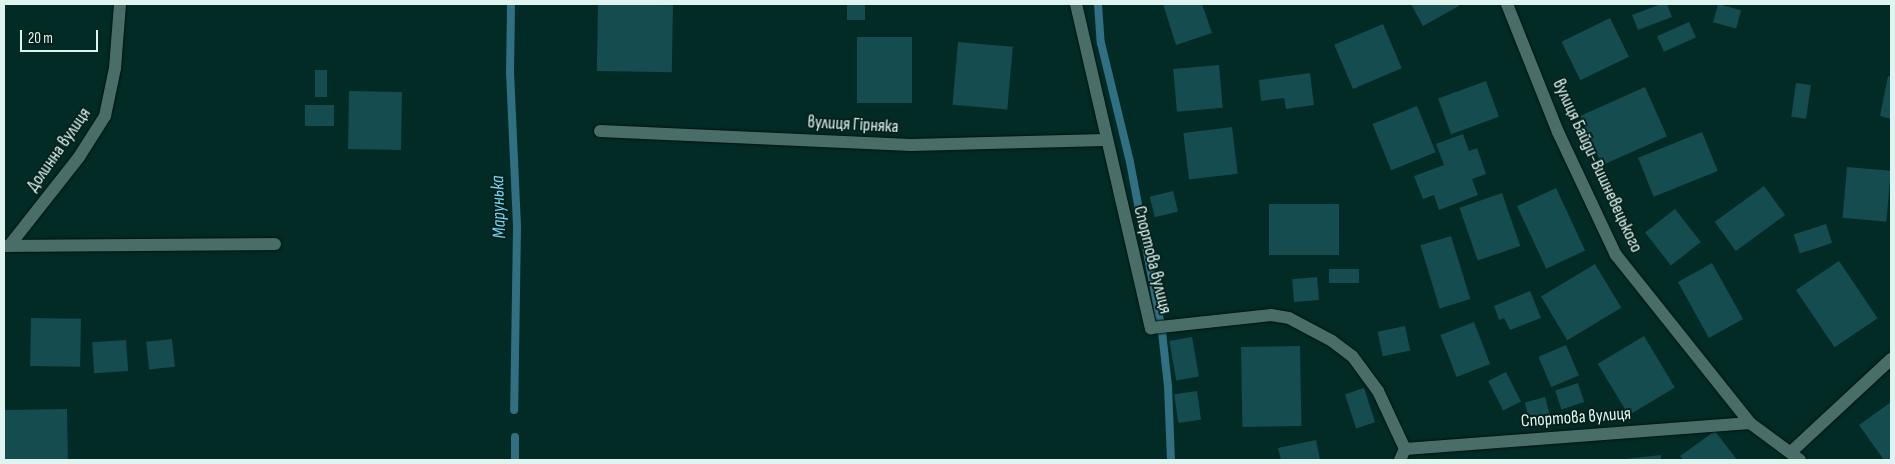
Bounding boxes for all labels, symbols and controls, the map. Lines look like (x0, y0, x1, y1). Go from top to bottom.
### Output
scale bar (22, 20, 100, 52)
text: 20 m (28, 29, 53, 48)
street label: вулиця Байди-Вишневецького (1547, 76, 1647, 256)
street label: Долинна вулиця (22, 104, 96, 196)
street label: вулиця Гірняка (807, 112, 899, 138)
water label: Марунька (487, 175, 511, 239)
street label: Спортова вулиця (1128, 204, 1176, 316)
street label: Спортова вулиця (1520, 403, 1632, 433)

